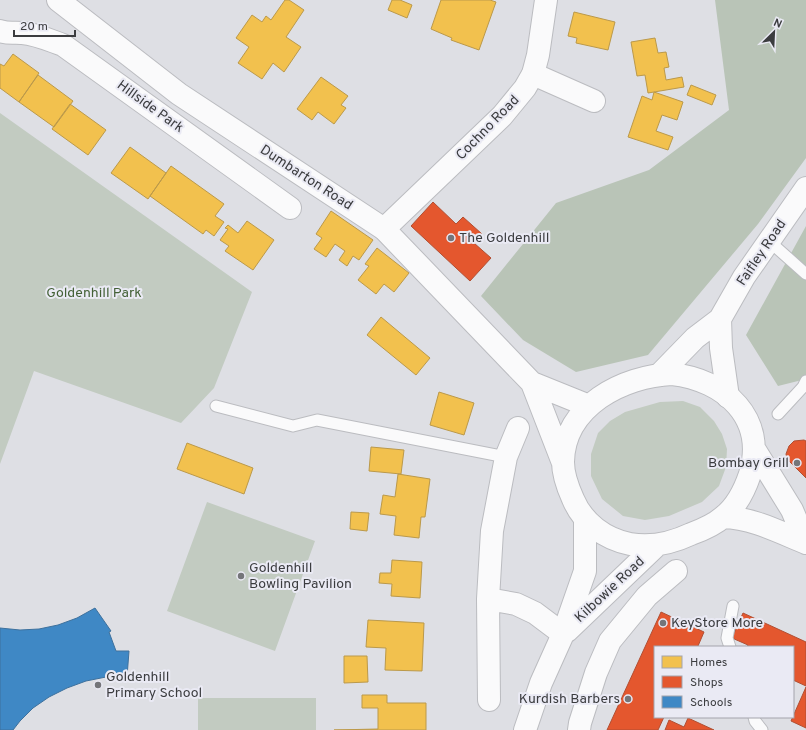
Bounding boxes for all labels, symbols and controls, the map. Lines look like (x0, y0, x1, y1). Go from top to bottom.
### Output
scale bar (14, 12, 75, 38)
north arrow (754, 12, 794, 52)
text: N (771, 16, 784, 32)
text: 20 m (20, 19, 48, 35)
street label: Hillside Park (113, 77, 187, 137)
street label: Cochno Road (453, 92, 523, 164)
street label: Dumbarton Road (256, 142, 356, 214)
street label: Faifley Road (734, 217, 790, 289)
place label: The Goldenhill (459, 230, 549, 247)
marker: The Goldenhill (446, 233, 456, 243)
park label: Goldenhill Park (46, 285, 142, 302)
place label: Bombay Grill (708, 455, 789, 472)
marker: Bombay Grill (792, 458, 802, 468)
street label: Kilbowie Road (572, 553, 648, 627)
place label: Goldenhill Bowling Pavilion (249, 560, 352, 593)
marker: Goldenhill Bowling Pavilion (236, 571, 246, 581)
place label: KeyStore More (671, 615, 763, 632)
marker: KeyStore More (658, 618, 668, 628)
legend (654, 646, 794, 718)
text: Homes (690, 655, 727, 671)
place label: Goldenhill Primary School (106, 669, 202, 702)
text: Shops (690, 675, 723, 691)
marker: Goldenhill Primary School (93, 680, 103, 690)
place label: Kurdish Barbers (519, 691, 620, 708)
marker: Kurdish Barbers (623, 694, 633, 704)
text: Schools (690, 695, 732, 711)

